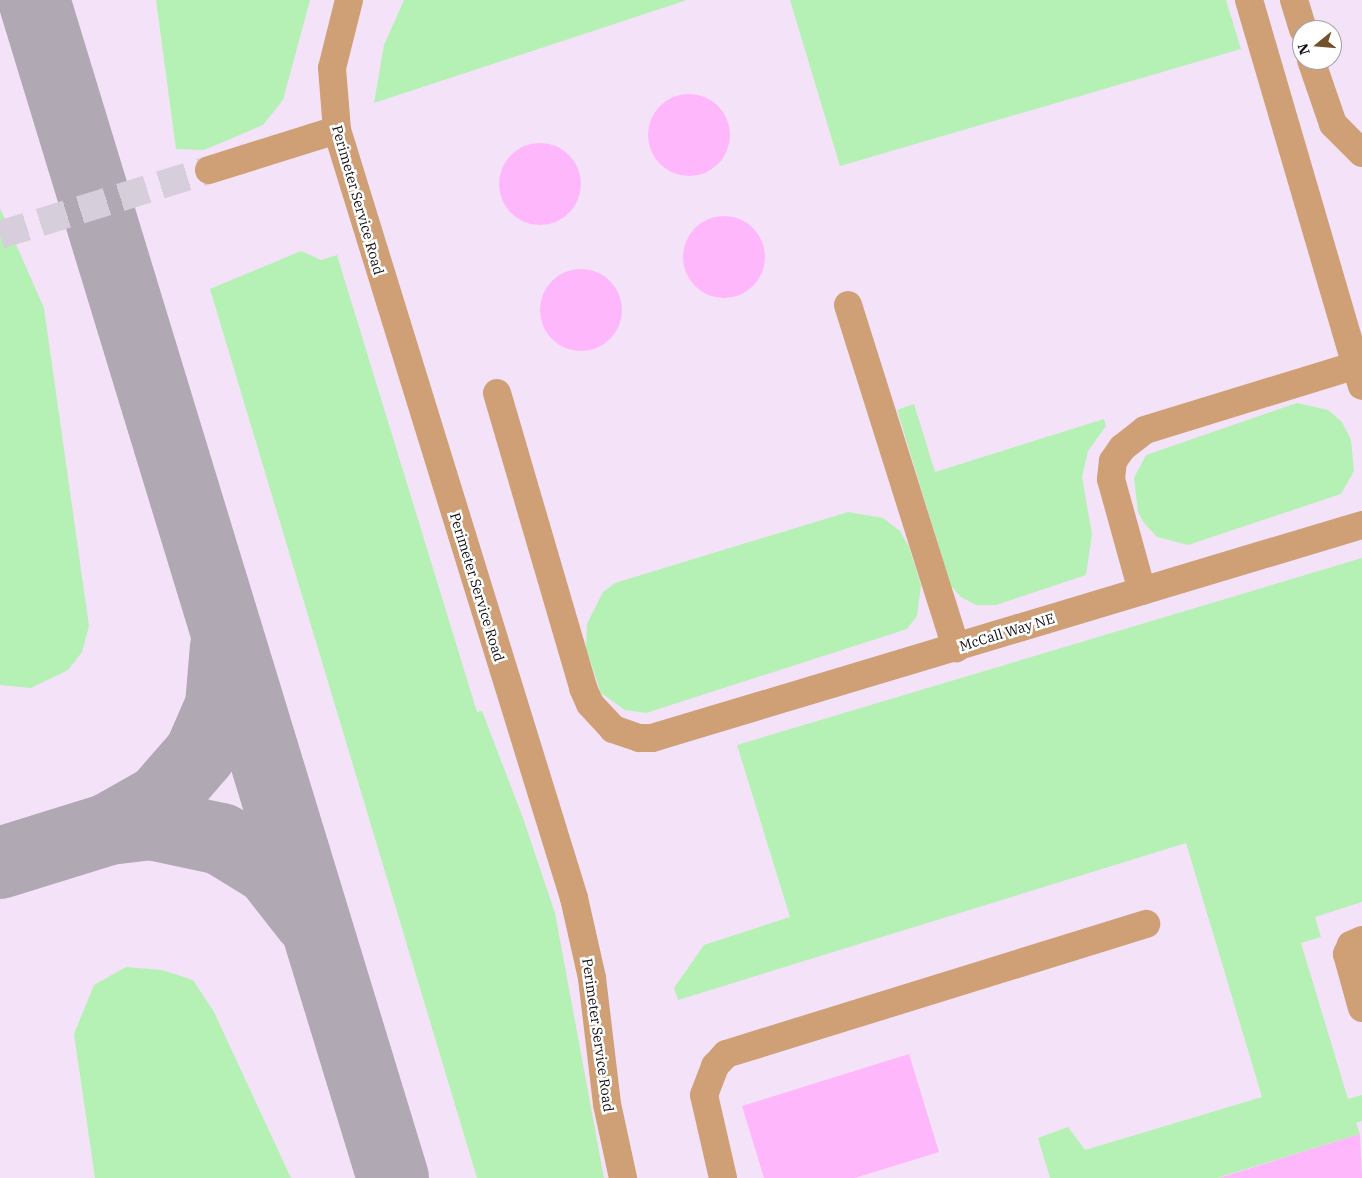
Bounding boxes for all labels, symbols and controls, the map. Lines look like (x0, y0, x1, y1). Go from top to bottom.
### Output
north arrow (1292, 20, 1342, 70)
text: N (1293, 41, 1314, 57)
street label: Perimeter Service Road (329, 123, 387, 277)
street label: Perimeter Service Road (446, 511, 508, 663)
street label: McCall Way NE (957, 610, 1057, 654)
street label: Perimeter Service Road (579, 957, 617, 1113)

